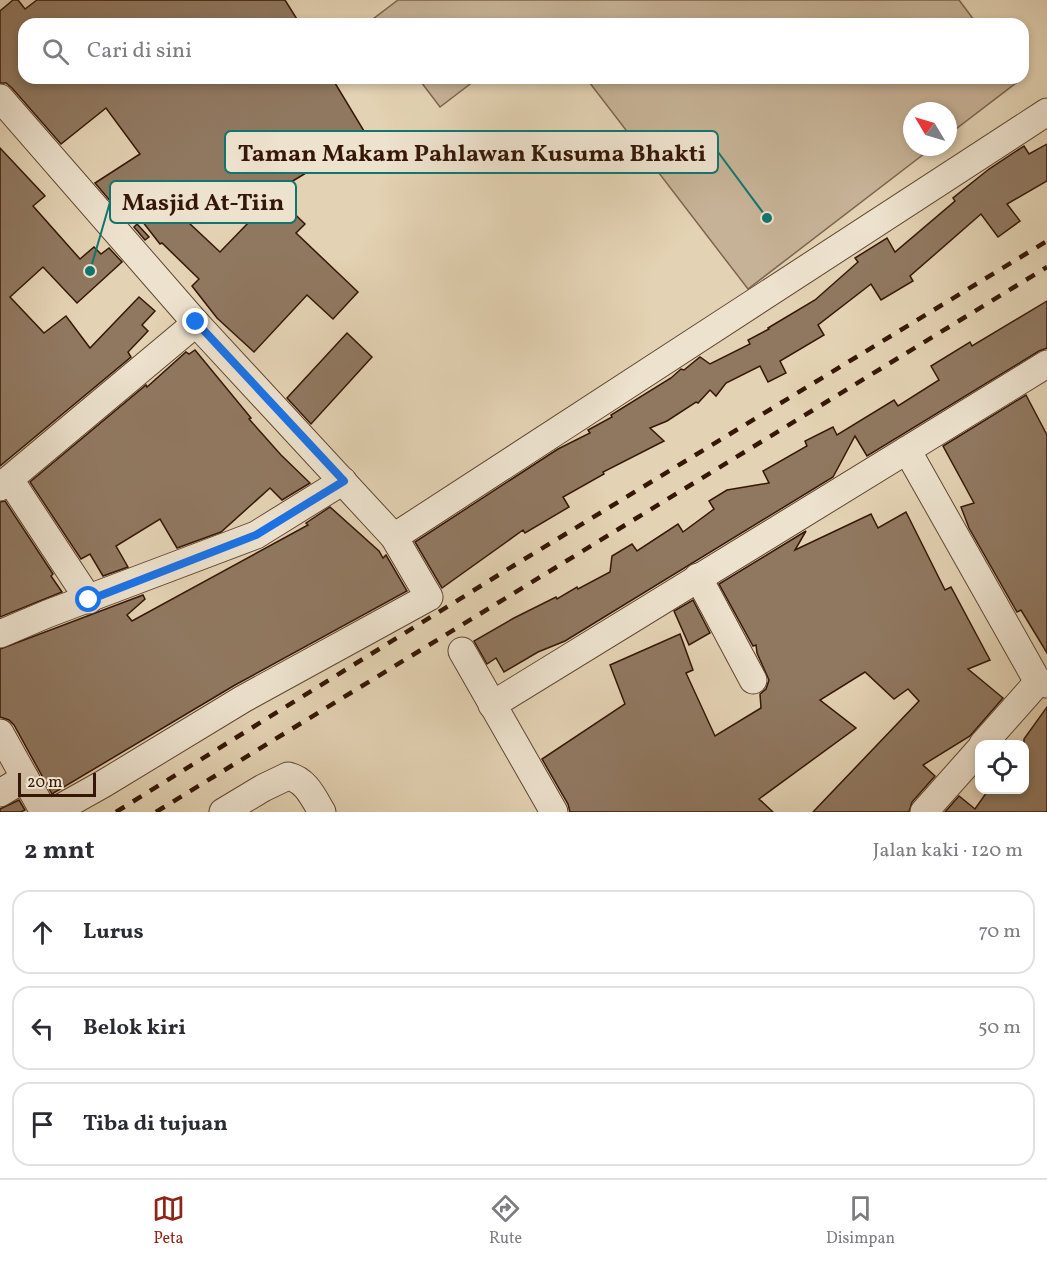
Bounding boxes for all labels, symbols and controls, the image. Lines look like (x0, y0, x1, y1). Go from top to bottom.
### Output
search box (18, 18, 1029, 84)
icon: search (39, 35, 72, 68)
text: Cari di sini (87, 36, 192, 67)
north arrow (903, 102, 957, 156)
callout: Taman Makam Pahlawan Kusuma Bhakti (225, 131, 718, 173)
text: Taman Makam Pahlawan Kusuma Bhakti (238, 138, 706, 172)
callout: Masjid At-Tiin (110, 181, 296, 223)
text: Masjid At-Tiin (122, 187, 284, 221)
route end (182, 308, 208, 334)
route start (75, 586, 101, 612)
map controls (975, 740, 1029, 794)
button: locate (975, 740, 1029, 794)
scale bar (18, 770, 96, 798)
text: 20 m (27, 772, 62, 794)
text: 2 mnt (24, 833, 95, 869)
text: Jalan kaki · 120 m (873, 837, 1023, 865)
icon: ahead (26, 916, 59, 949)
text: Lurus (83, 917, 144, 948)
text: 70 m (978, 918, 1021, 946)
icon: left (26, 1012, 59, 1045)
text: Belok kiri (83, 1013, 186, 1044)
text: 50 m (978, 1014, 1021, 1042)
icon: arrive (26, 1108, 59, 1141)
text: Tiba di tujuan (83, 1109, 228, 1140)
tab: Peta (152, 1192, 185, 1250)
tab: Rute (489, 1192, 522, 1250)
tab: Disimpan (826, 1192, 895, 1250)

